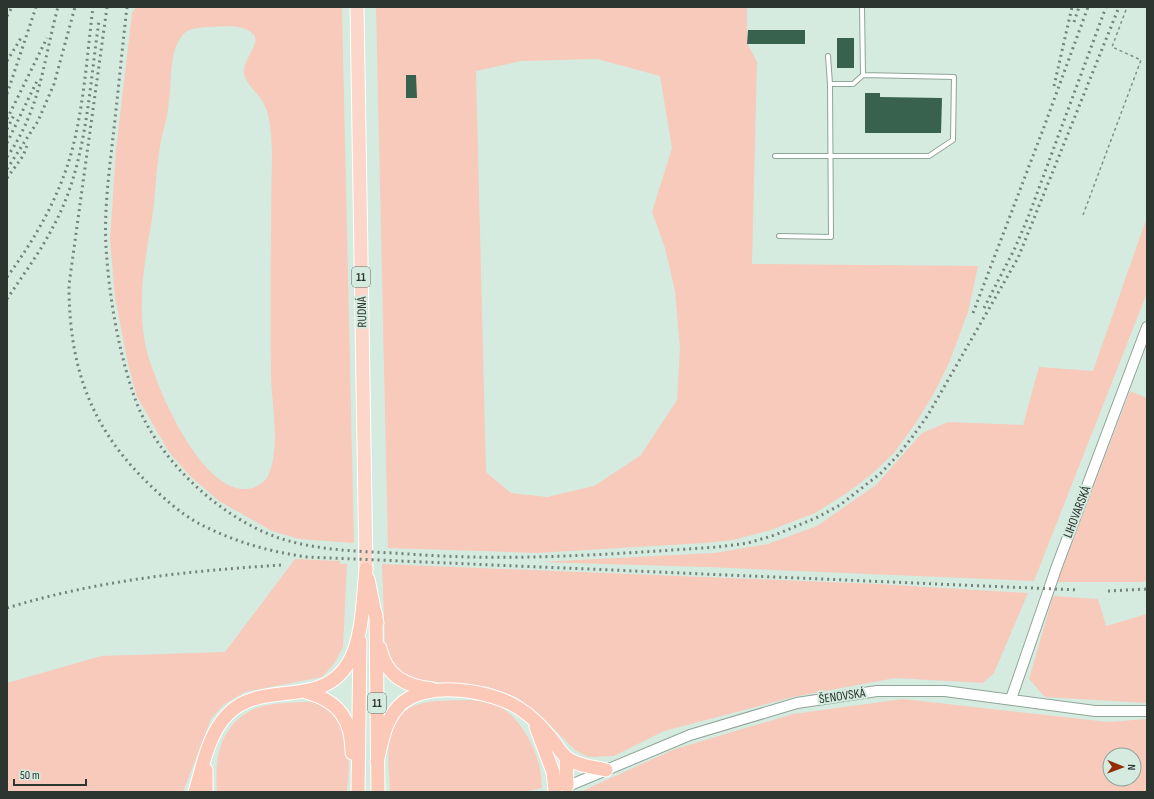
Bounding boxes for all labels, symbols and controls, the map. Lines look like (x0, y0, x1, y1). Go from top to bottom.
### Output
road number: 11 (352, 267, 370, 287)
street label: RUDNÁ (354, 296, 370, 328)
street label: LIHOVARSKÁ (1060, 483, 1094, 540)
street label: ŠENOVSKÁ (818, 684, 867, 707)
road number: 11 (368, 693, 386, 713)
north arrow (1102, 747, 1142, 787)
scale bar (14, 761, 86, 787)
text: N (1125, 764, 1138, 770)
text: 50 m (20, 768, 40, 783)

